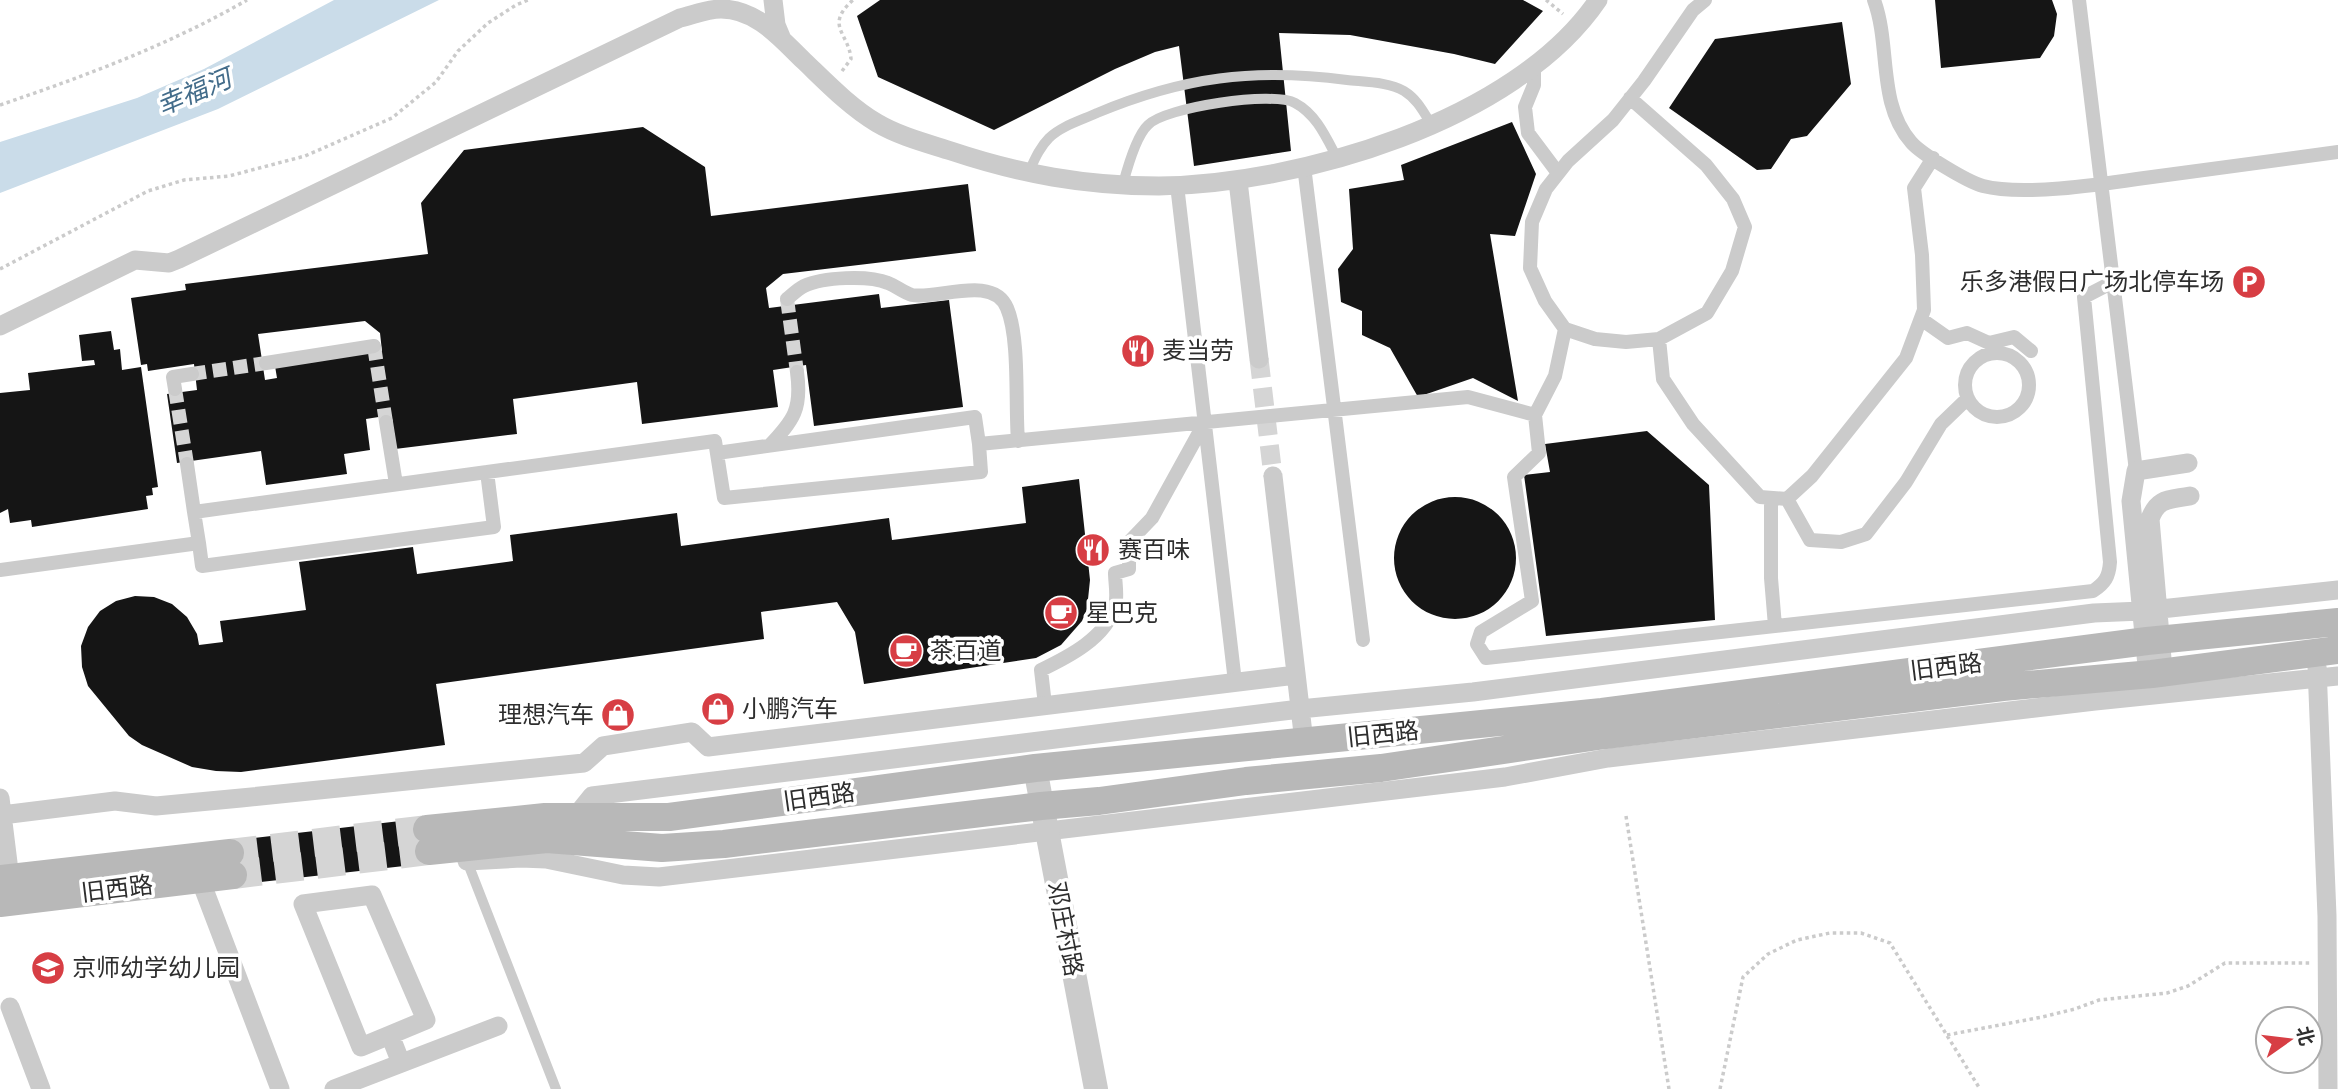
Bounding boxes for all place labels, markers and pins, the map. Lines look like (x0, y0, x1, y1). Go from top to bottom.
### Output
place label: 乐多港假日广场北停车场 (1960, 263, 2224, 299)
parking icon: 乐多港假日广场北停车场 (2230, 263, 2268, 301)
restaurant icon: 麦当劳 (1119, 332, 1157, 370)
place label: 麦当劳 (1162, 332, 1234, 368)
restaurant icon: 赛百味 (1074, 531, 1112, 569)
place label: 赛百味 (1118, 531, 1190, 567)
cafe icon: 星巴克 (1042, 594, 1080, 632)
place label: 星巴克 (1086, 594, 1158, 630)
cafe icon: 茶百道 (887, 632, 925, 670)
place label: 茶百道 (930, 632, 1002, 668)
shop icon: 小鹏汽车 (699, 690, 737, 728)
place label: 小鹏汽车 (742, 690, 838, 726)
place label: 理想汽车 (498, 696, 594, 732)
shop icon: 理想汽车 (599, 696, 637, 734)
school or university icon: 京师幼学幼儿园 (29, 949, 67, 987)
place label: 京师幼学幼儿园 (72, 949, 240, 985)

